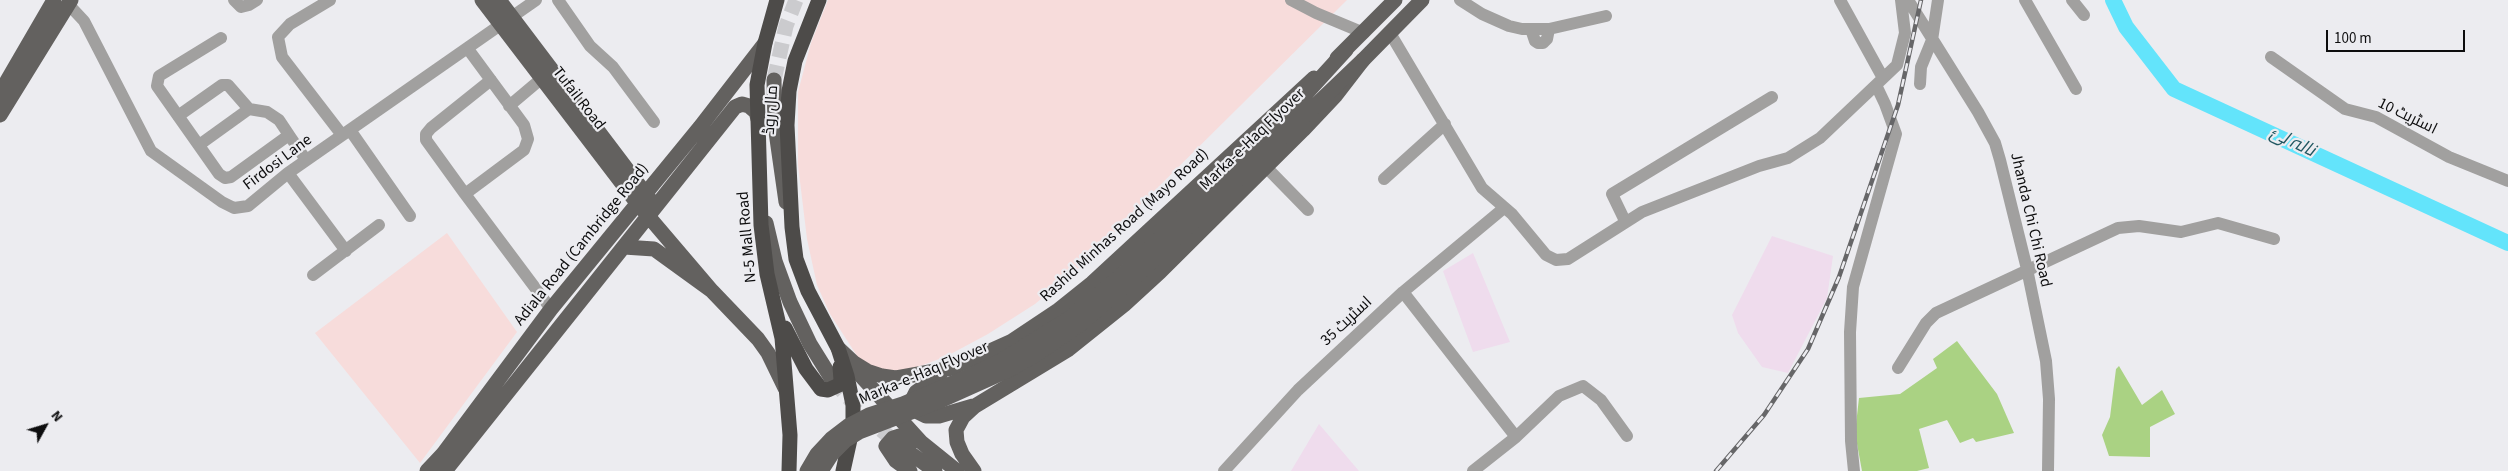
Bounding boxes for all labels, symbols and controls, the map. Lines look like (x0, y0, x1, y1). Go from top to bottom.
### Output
scale bar (2328, 20, 2467, 52)
text: 100 m (2334, 28, 2372, 49)
street label: Tufail Road (547, 64, 609, 134)
street label: مال روڈ (761, 85, 783, 135)
street label: Marka-e-Haq Flyover (1196, 85, 1310, 195)
street label: اسٹریٹ 10 (2374, 94, 2440, 140)
water label: نالہ لئ (2266, 123, 2318, 163)
street label: Firdosi Lane (240, 131, 316, 195)
street label: Rashid Minhas Road (Mayo Road) (1037, 145, 1213, 307)
street label: Jhanda Chi Chi Road (2005, 151, 2055, 289)
street label: Adiala Road (Cambridge Road) (511, 160, 653, 330)
street label: N-5 Mall Road (734, 190, 762, 284)
street label: اسٹریٹ 35 (1317, 293, 1377, 351)
street label: Marka-e-Haq Flyover (856, 338, 992, 410)
north arrow (20, 401, 70, 451)
text: N (46, 407, 67, 426)

